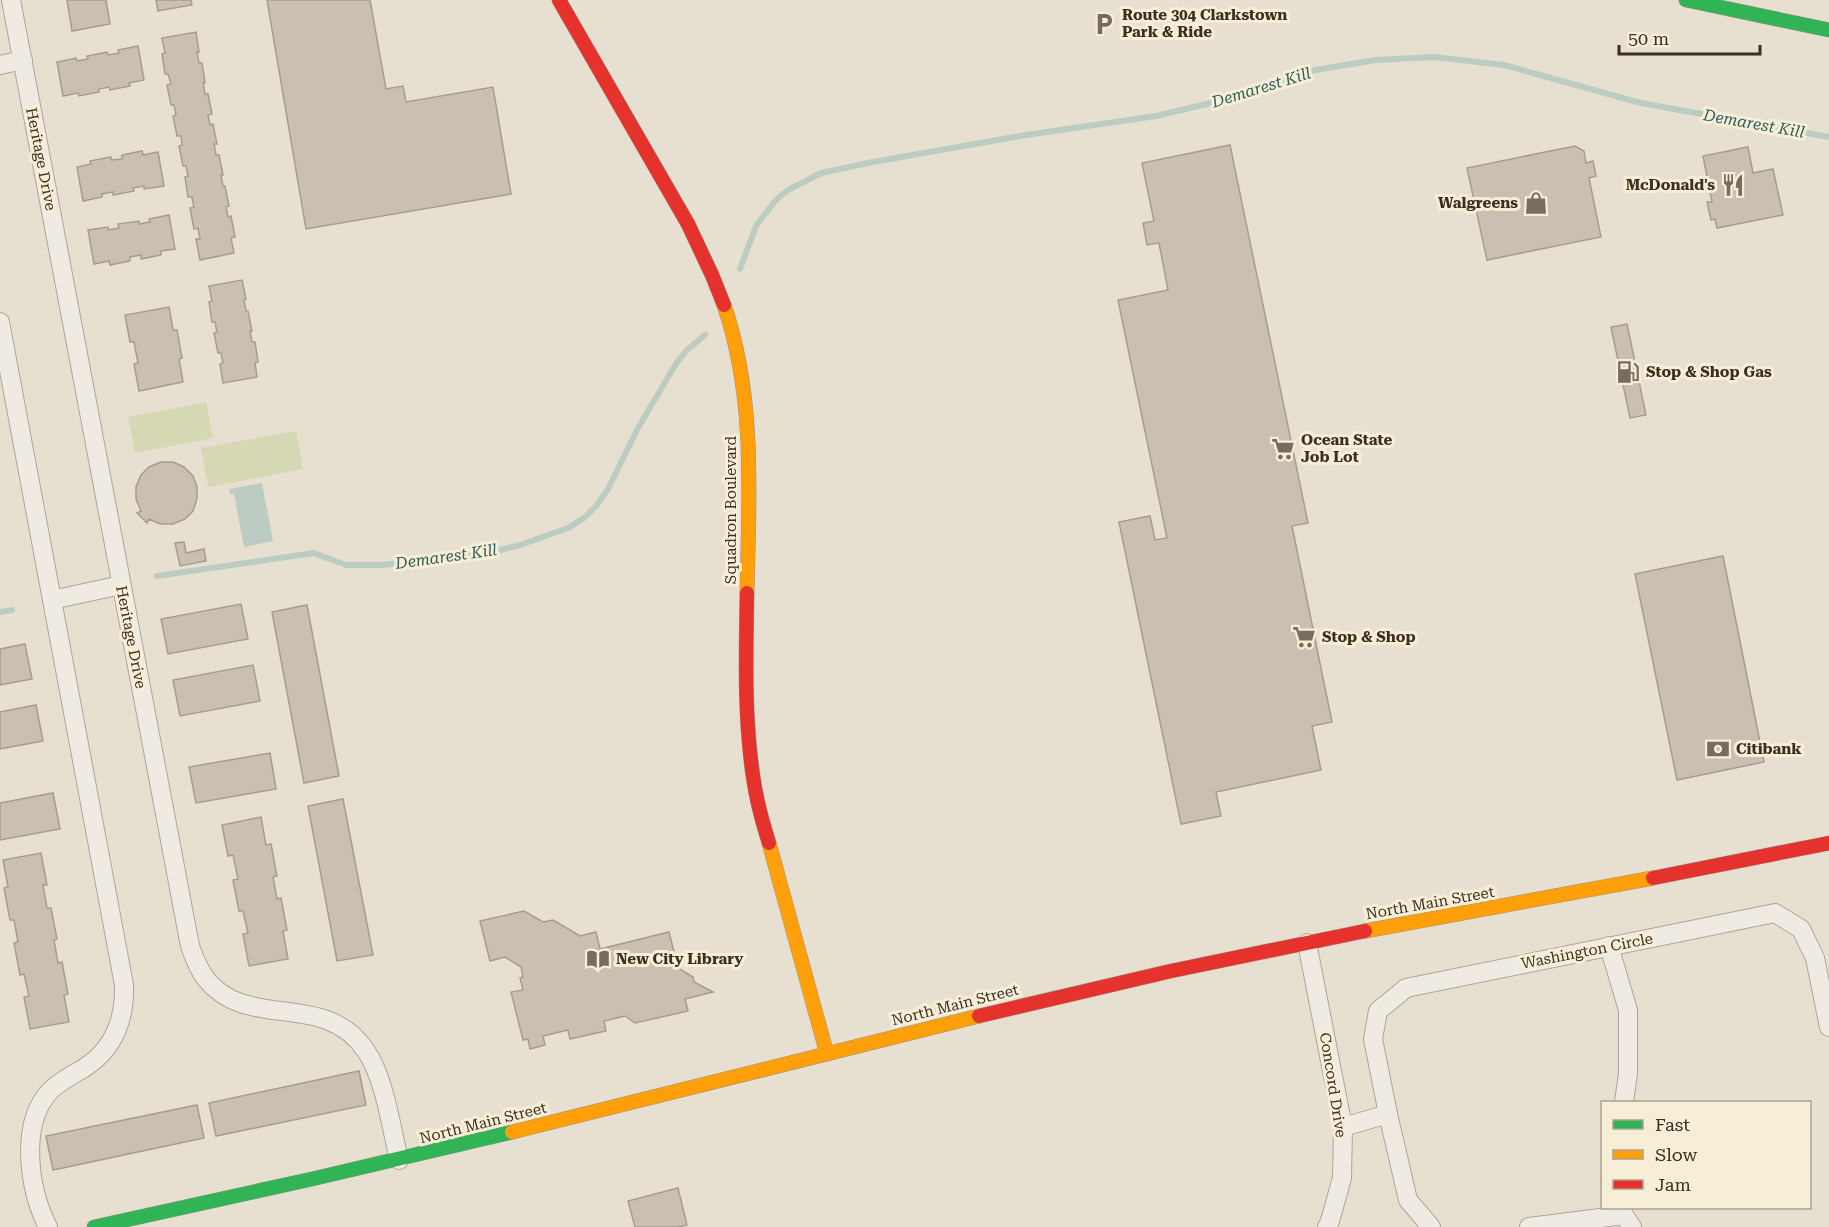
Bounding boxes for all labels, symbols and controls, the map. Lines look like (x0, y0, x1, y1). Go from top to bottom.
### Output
place label: Route 304 Clarkstown Park & Ride (1122, 6, 1287, 41)
parking icon: Route 304 Clarkstown Park & Ride (1091, 11, 1117, 37)
scale bar (1619, 18, 1760, 56)
text: 50 m (1628, 28, 1669, 49)
water label: Demarest Kill (1208, 63, 1313, 112)
water label: Demarest Kill (1701, 105, 1806, 142)
street label: Heritage Drive (22, 106, 60, 212)
restaurant icon: McDonald's (1720, 172, 1746, 198)
place label: McDonald's (1626, 176, 1715, 194)
shop icon: Walgreens (1523, 190, 1549, 216)
place label: Walgreens (1438, 194, 1518, 212)
fuel station icon: Stop & Shop Gas (1615, 359, 1641, 385)
place label: Stop & Shop Gas (1646, 363, 1772, 381)
place label: Ocean State Job Lot (1301, 431, 1392, 466)
street label: Squadron Boulevard (722, 435, 740, 584)
supermarket icon: Ocean State Job Lot (1270, 436, 1296, 462)
water label: Demarest Kill (393, 540, 498, 573)
street label: Heritage Drive (112, 584, 150, 690)
supermarket icon: Stop & Shop (1291, 624, 1317, 650)
place label: Stop & Shop (1322, 628, 1416, 646)
bank icon: Citibank (1705, 736, 1731, 762)
place label: Citibank (1736, 740, 1802, 758)
street label: North Main Street (1364, 883, 1496, 923)
street label: Washington Circle (1520, 929, 1654, 973)
library icon: New City Library (585, 946, 611, 972)
place label: New City Library (616, 950, 743, 968)
street label: North Main Street (890, 980, 1021, 1029)
street label: Concord Drive (1316, 1031, 1350, 1139)
street label: North Main Street (418, 1098, 549, 1147)
legend (1601, 1101, 1811, 1209)
text: Fast (1655, 1114, 1690, 1135)
text: Slow (1655, 1144, 1697, 1165)
text: Jam (1655, 1174, 1691, 1195)

